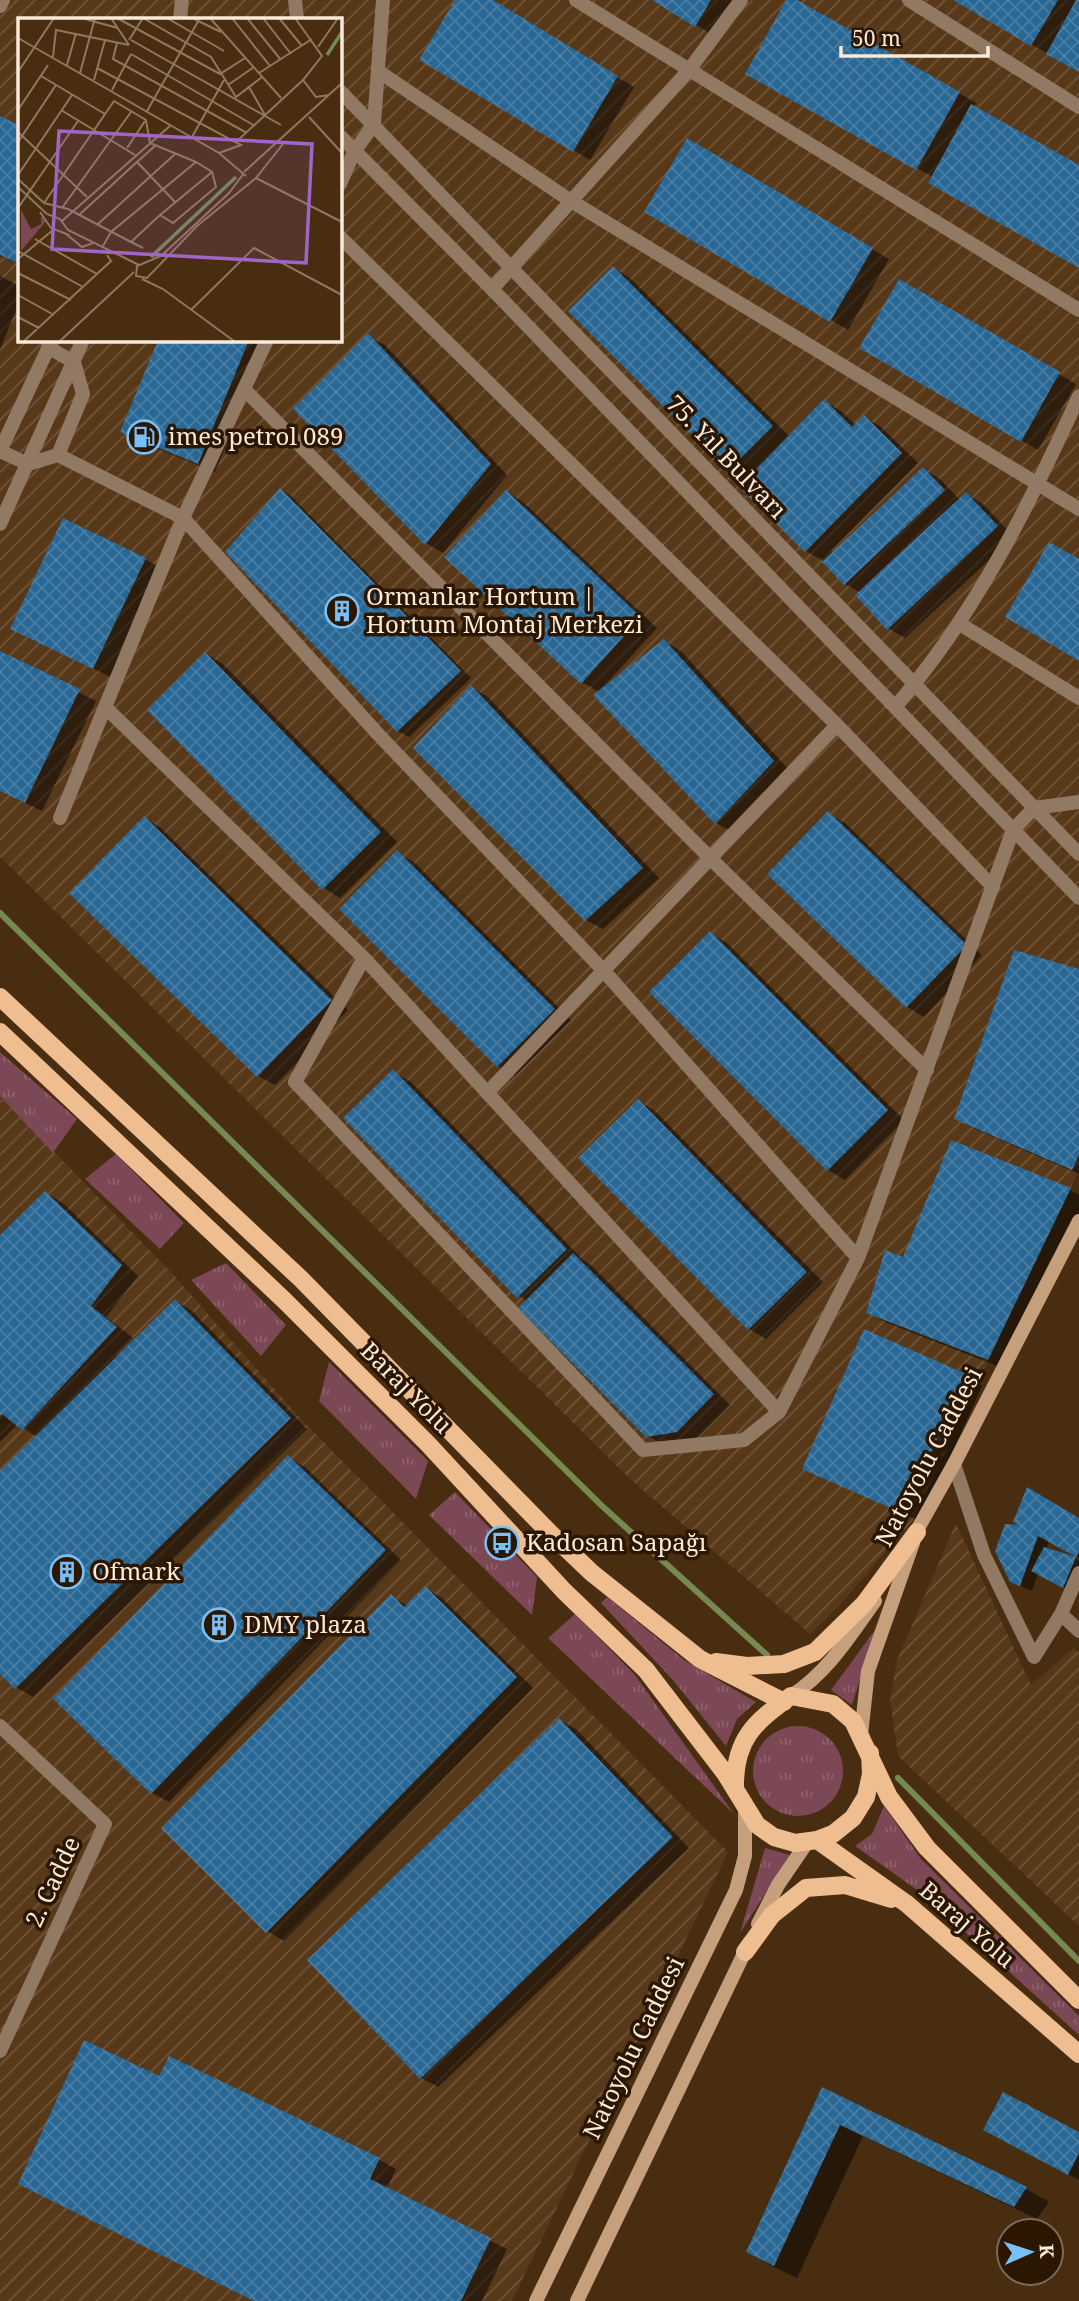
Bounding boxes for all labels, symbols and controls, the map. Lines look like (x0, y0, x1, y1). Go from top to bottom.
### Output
scale bar (841, 14, 988, 58)
inset map (18, 18, 341, 341)
text: 50 m (852, 24, 901, 52)
street label: 75. Yıl Bulvarı (660, 387, 795, 525)
fuel station icon: imes petrol 089 (125, 418, 163, 456)
place label: imes petrol 089 (168, 419, 343, 452)
place label: Ormanlar Hortum | Hortum Montaj Merkezi (366, 579, 643, 640)
building icon: Ormanlar Hortum | Hortum Montaj Merkezi (323, 592, 361, 630)
street label: Baraj Yolu (354, 1334, 460, 1440)
street label: Natoyolu Caddesi (866, 1360, 989, 1552)
bus stop icon: Kadosan Sapağı (483, 1524, 521, 1562)
place label: Kadosan Sapağı (526, 1525, 707, 1558)
building icon: Ofmark (48, 1553, 86, 1591)
place label: Ofmark (92, 1554, 181, 1587)
building icon: DMY plaza (200, 1606, 238, 1644)
place label: DMY plaza (244, 1607, 367, 1640)
street label: 2. Cadde (16, 1831, 87, 1932)
street label: Baraj Yolu (913, 1873, 1023, 1975)
street label: Natoyolu Caddesi (574, 1950, 691, 2144)
north arrow (995, 2217, 1065, 2287)
text: K (1034, 2243, 1060, 2259)

